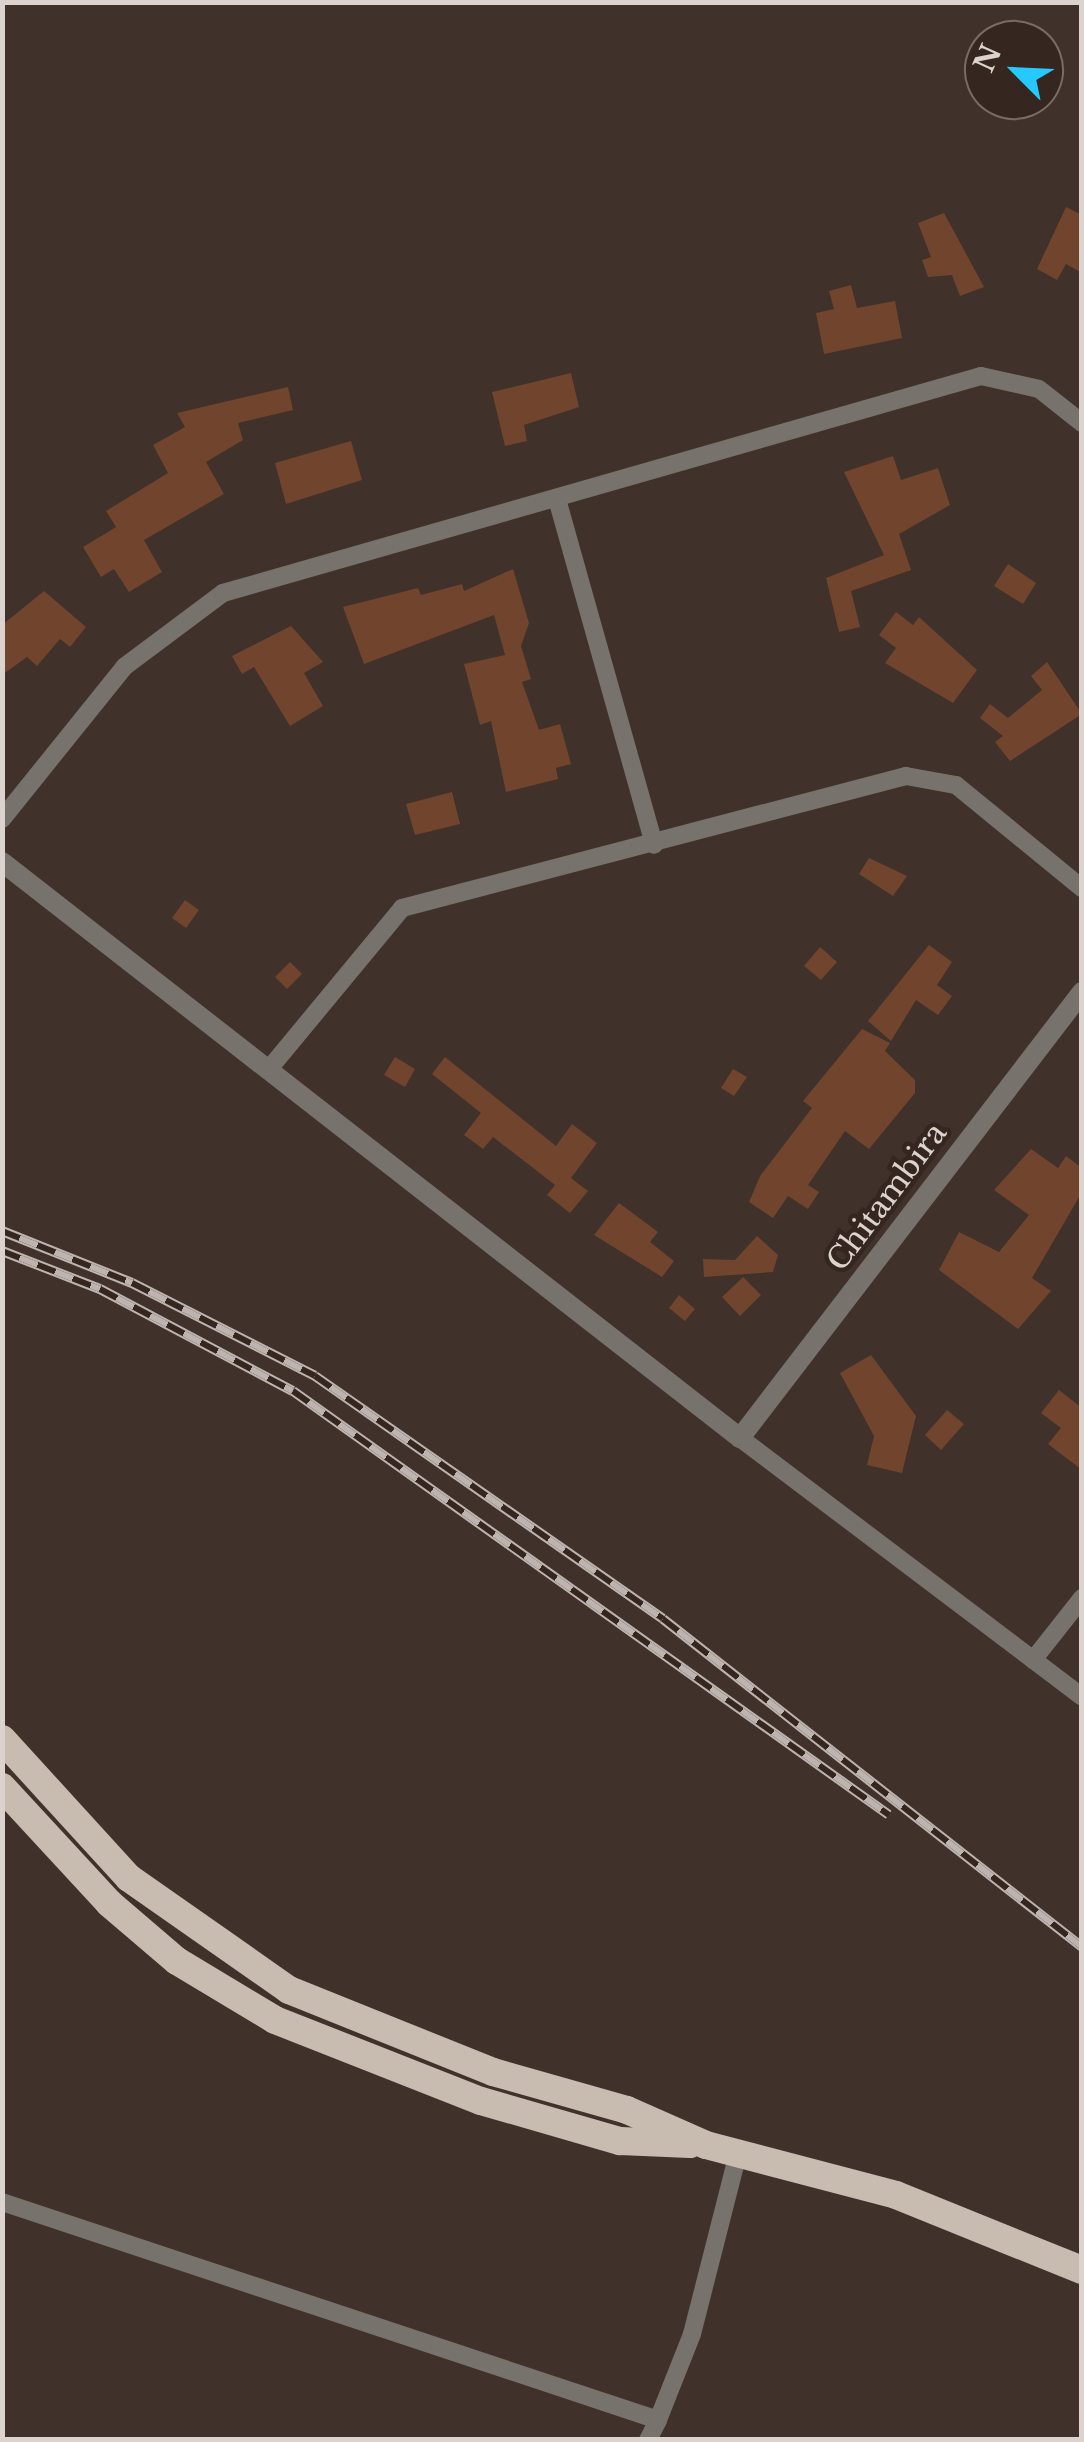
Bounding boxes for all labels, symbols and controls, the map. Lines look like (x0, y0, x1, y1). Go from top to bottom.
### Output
north arrow (964, 20, 1064, 120)
text: N (967, 39, 1009, 78)
street label: Chitambira (820, 1116, 954, 1278)

